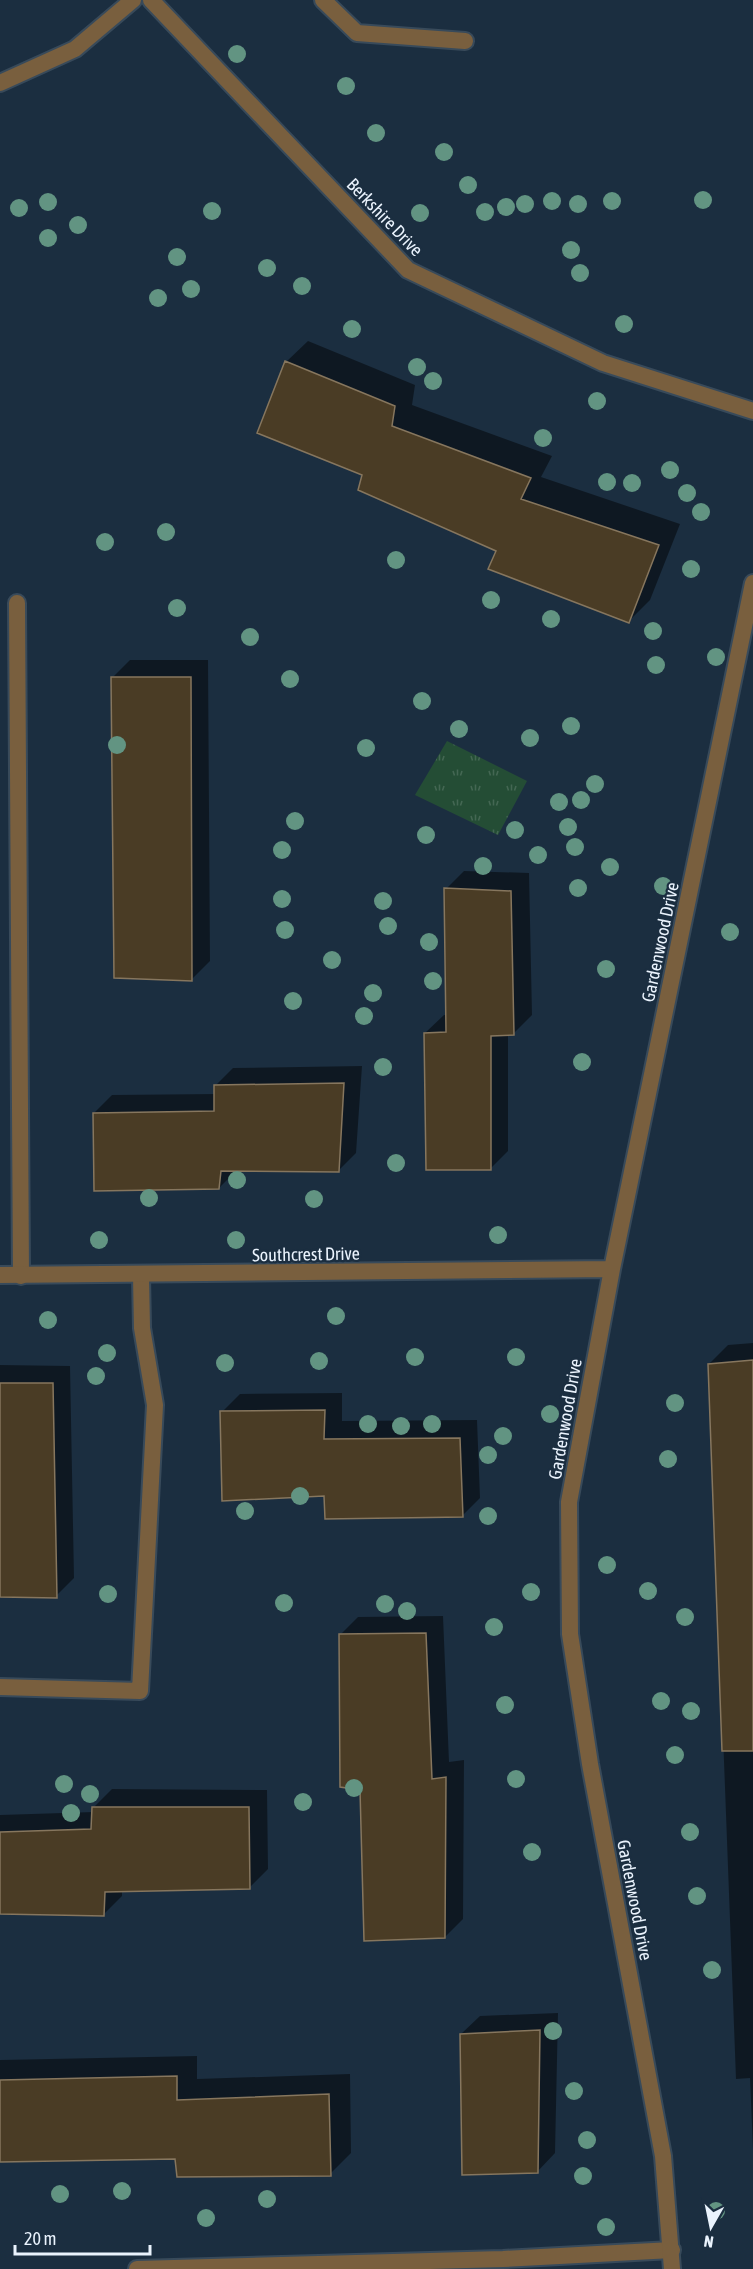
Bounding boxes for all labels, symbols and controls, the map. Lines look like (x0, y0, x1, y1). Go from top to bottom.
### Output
street label: Berkshire Drive (343, 174, 427, 260)
street label: Gardenwood Drive (637, 880, 683, 1004)
street label: Southcrest Drive (252, 1243, 360, 1265)
street label: Gardenwood Drive (544, 1357, 586, 1481)
street label: Gardenwood Drive (613, 1838, 657, 1962)
north arrow (681, 2197, 741, 2257)
scale bar (15, 2218, 150, 2256)
text: 20 m (24, 2228, 56, 2249)
text: N (703, 2232, 715, 2251)

